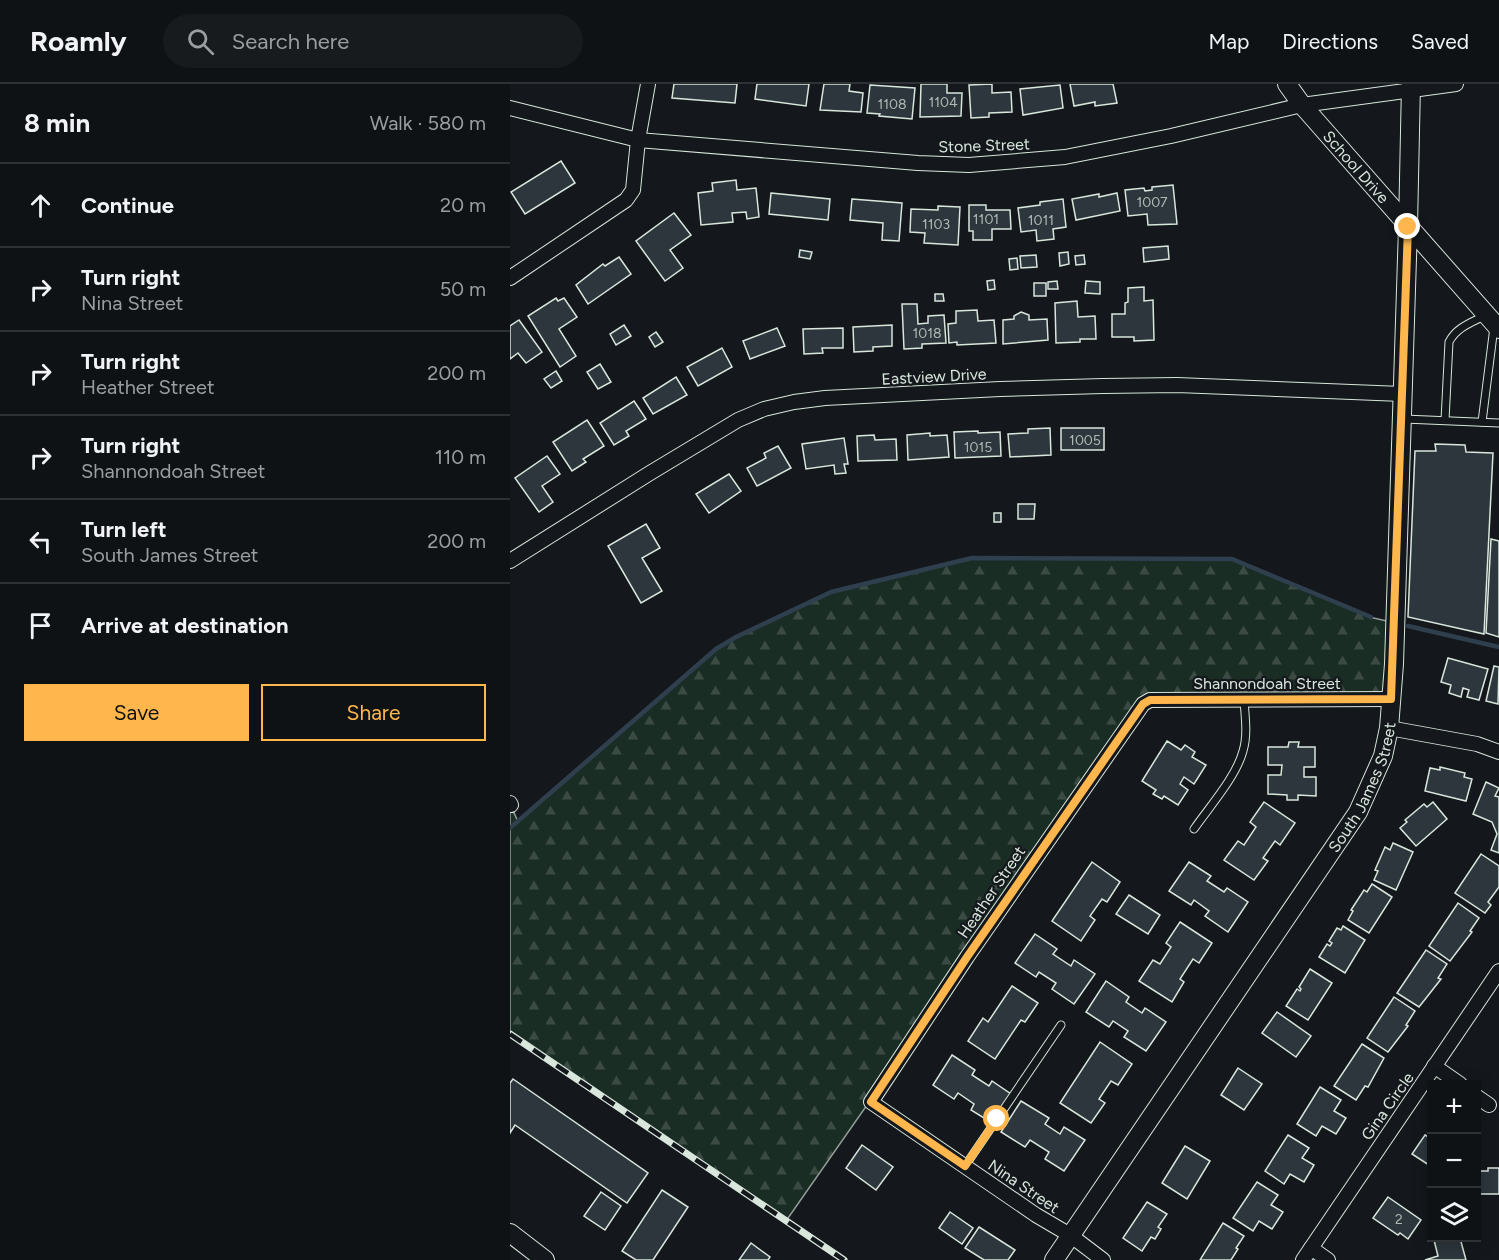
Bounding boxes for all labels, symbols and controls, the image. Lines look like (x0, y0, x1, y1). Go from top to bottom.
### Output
search box (163, 14, 583, 68)
text: Roamly (30, 24, 127, 58)
icon: search (184, 25, 217, 58)
text: Search here (232, 28, 349, 55)
text: Map (1208, 29, 1249, 54)
text: Directions (1282, 29, 1378, 54)
text: Saved (1411, 29, 1469, 54)
house number: 1104 (928, 94, 958, 111)
house number: 1108 (877, 96, 907, 113)
text: 8 min (24, 107, 90, 139)
text: Walk · 580 m (370, 111, 486, 135)
street label: School Drive (1319, 127, 1393, 207)
street label: Stone Street (938, 134, 1030, 157)
icon: ahead (24, 189, 57, 222)
text: Continue (81, 192, 174, 219)
text: 20 m (440, 193, 486, 217)
house number: 1007 (1136, 194, 1168, 211)
house number: 1101 (973, 211, 999, 228)
house number: 1011 (1028, 212, 1054, 229)
route end (1394, 213, 1420, 239)
house number: 1103 (922, 216, 950, 233)
text: Turn right (81, 264, 180, 291)
icon: right (24, 273, 57, 306)
text: 50 m (440, 277, 486, 301)
text: Nina Street (81, 291, 183, 315)
house number: 1018 (912, 325, 942, 342)
text: Turn right (81, 348, 180, 375)
icon: right (24, 357, 57, 390)
text: 200 m (427, 361, 486, 385)
street label: Eastview Drive (881, 364, 987, 389)
text: Heather Street (81, 375, 214, 399)
text: Turn right (81, 432, 180, 459)
house number: 1005 (1069, 432, 1101, 449)
house number: 1015 (964, 439, 992, 456)
icon: right (24, 441, 57, 474)
text: 110 m (435, 445, 486, 469)
text: Shannondoah Street (81, 459, 265, 483)
text: Turn left (81, 516, 167, 543)
icon: left (24, 525, 57, 558)
text: 200 m (427, 529, 486, 553)
text: South James Street (81, 543, 258, 567)
icon: arrive (24, 609, 57, 642)
text: Arrive at destination (81, 612, 289, 639)
street label: Shannondoah Street (1193, 674, 1341, 693)
button: Save (24, 684, 249, 741)
button: Share (261, 684, 486, 741)
street label: South James Street (1324, 722, 1399, 856)
street label: Heather Street (954, 843, 1029, 942)
street label: Gina Circle (1357, 1068, 1418, 1144)
map controls (1427, 1080, 1481, 1242)
button: + (1427, 1080, 1481, 1134)
route start (983, 1105, 1009, 1131)
button: − (1427, 1134, 1481, 1188)
street label: Nina Street (984, 1156, 1063, 1217)
button: layers (1427, 1188, 1481, 1242)
house number: 2 (1395, 1211, 1403, 1228)

